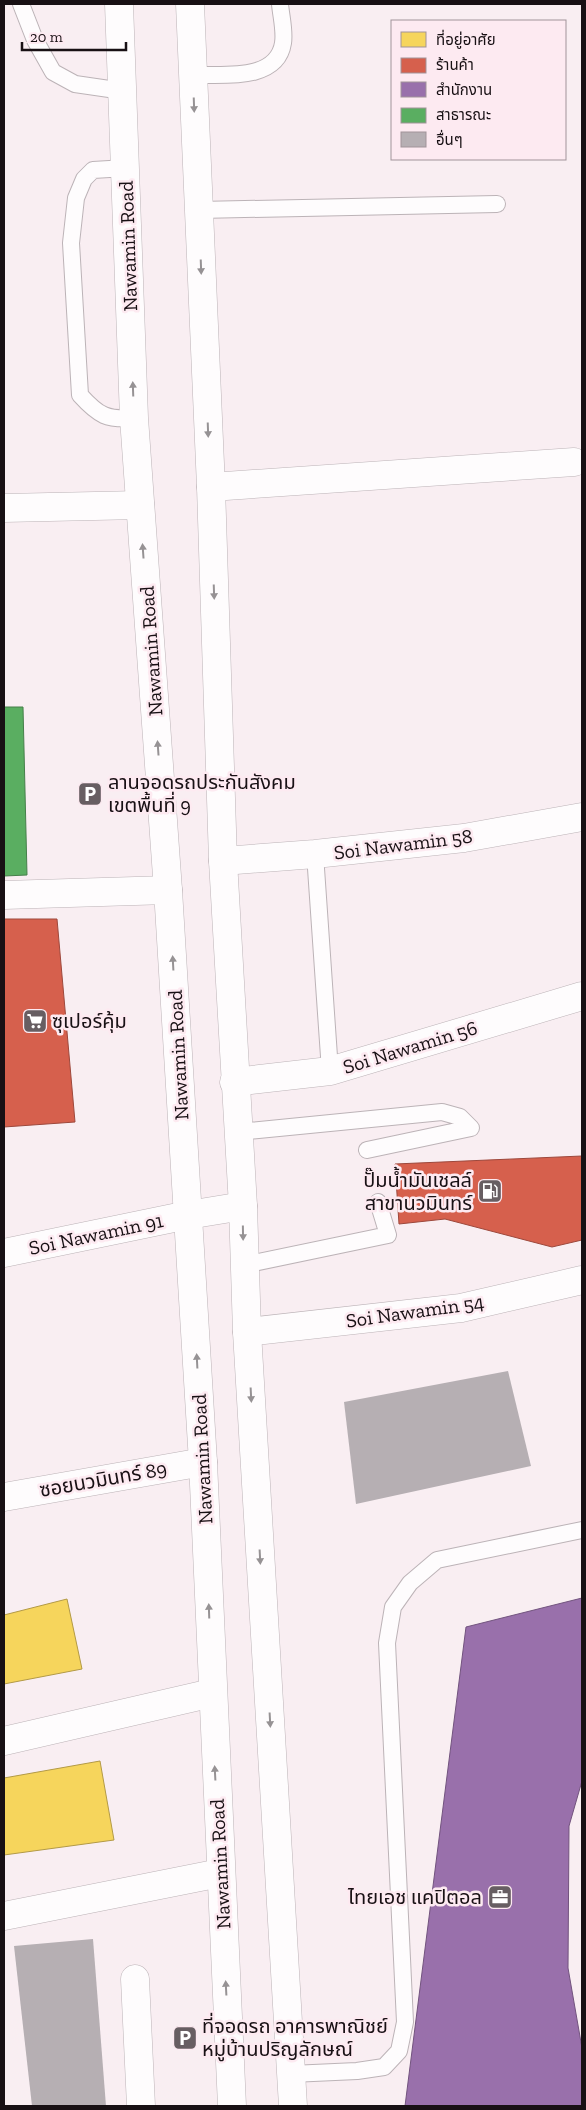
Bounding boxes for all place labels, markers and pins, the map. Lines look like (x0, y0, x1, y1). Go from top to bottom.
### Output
place label: ลานจอดรถประกันสังคม เขตพื้นที่ 9 (108, 770, 296, 817)
parking icon: ลานจอดรถประกันสังคม เขตพื้นที่ 9 (77, 781, 103, 807)
supermarket icon: ซุเปอร์คุ้ม (22, 1008, 48, 1034)
place label: ซุเปอร์คุ้ม (52, 1009, 127, 1033)
place label: ปั๊มน้ำมันเชลล์ สาขานวมินทร์ (363, 1166, 473, 1215)
fuel station icon: ปั๊มน้ำมันเชลล์ สาขานวมินทร์ (477, 1178, 503, 1204)
office icon: ไทยเอช แคปิตอล (487, 1884, 513, 1910)
place label: ไทยเอช แคปิตอล (347, 1885, 482, 1909)
place label: ที่จอดรถ อาคารพาณิชย์ หมู่บ้านปริญลักษณ์ (202, 2012, 388, 2062)
parking icon: ที่จอดรถ อาคารพาณิชย์ หมู่บ้านปริญลักษณ์ (172, 2025, 198, 2051)

